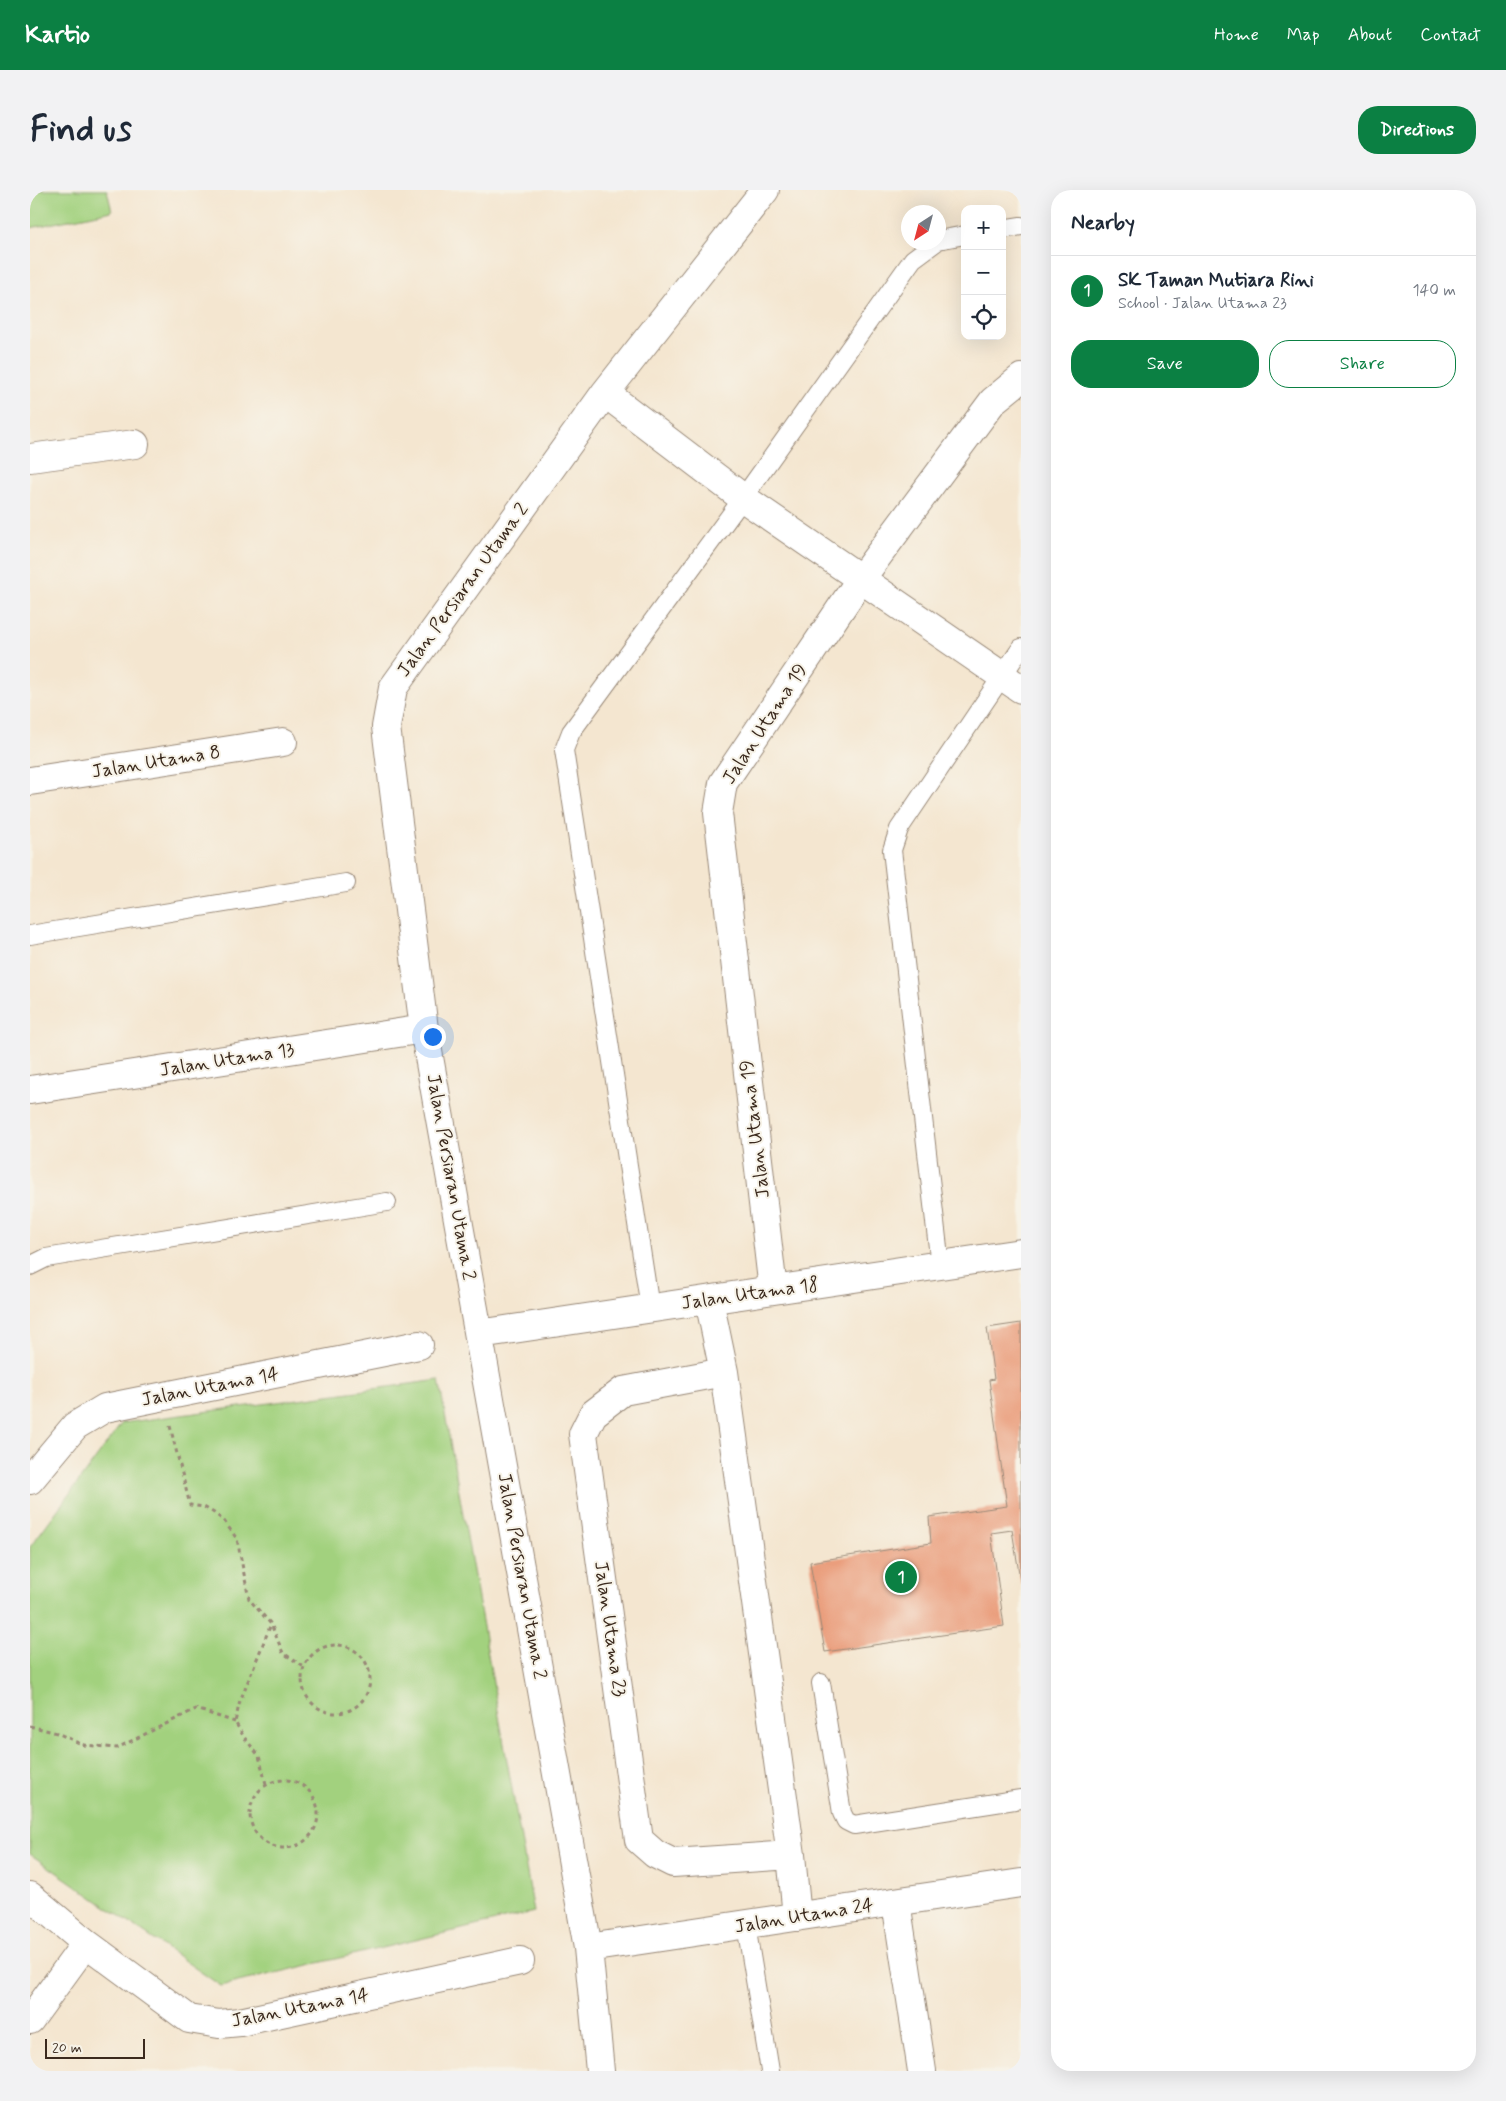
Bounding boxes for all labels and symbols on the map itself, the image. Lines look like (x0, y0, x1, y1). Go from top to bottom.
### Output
north arrow (901, 205, 946, 250)
street label: Jalan Persiaran Utama 2 (391, 498, 535, 682)
street label: Jalan Utama 19 (717, 659, 813, 789)
street label: Jalan Utama 8 (90, 739, 222, 785)
your location (420, 1024, 446, 1050)
street label: Jalan Utama 13 (158, 1037, 296, 1083)
street label: Jalan Utama 19 (734, 1058, 776, 1200)
street label: Jalan Persiaran Utama 2 (421, 1072, 481, 1282)
street label: Jalan Utama 18 (680, 1272, 820, 1316)
street label: Jalan Utama 14 (139, 1361, 281, 1413)
street label: Jalan Persiaran Utama 2 (492, 1471, 552, 1681)
pin: 1 (885, 1558, 917, 1596)
street label: Jalan Utama 23 (588, 1560, 632, 1698)
street label: Jalan Utama 24 (733, 1893, 875, 1939)
street label: Jalan Utama 14 (229, 1982, 371, 2034)
scale bar (45, 2036, 145, 2059)

